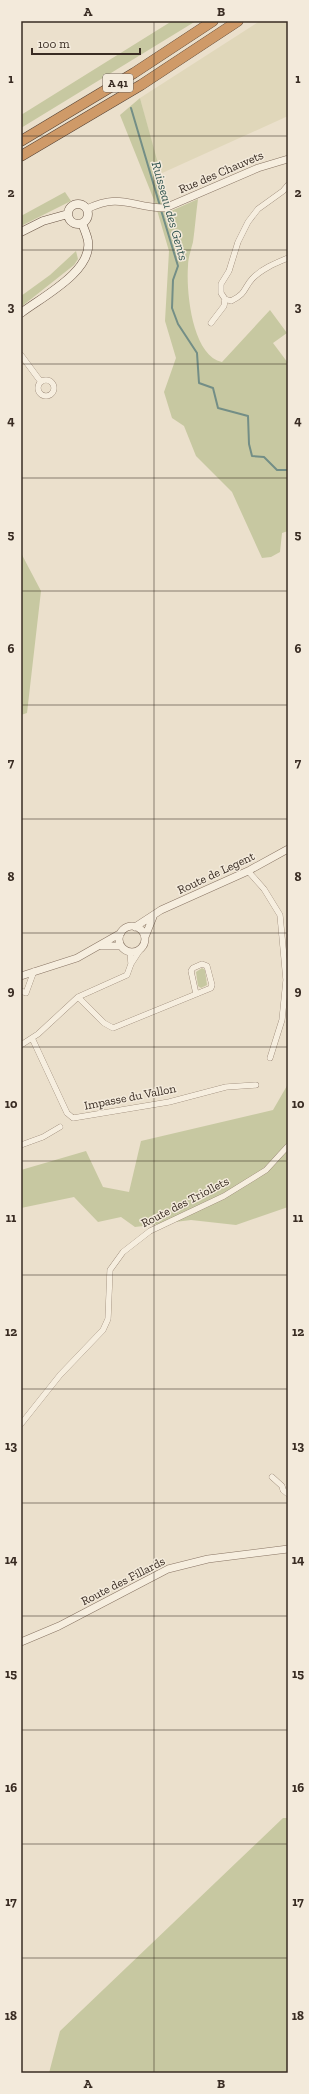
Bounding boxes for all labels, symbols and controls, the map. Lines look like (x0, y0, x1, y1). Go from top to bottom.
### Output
text: A (84, 4, 93, 19)
text: B (217, 4, 225, 19)
scale bar (32, 30, 140, 56)
text: 100 m (38, 37, 70, 51)
text: 1 (8, 71, 14, 86)
text: 1 (295, 71, 301, 86)
road number: A 41 (103, 74, 133, 92)
street label: Rue des Chauvets (176, 148, 266, 196)
water label: Ruisseau des Gents (149, 160, 191, 262)
text: 2 (8, 185, 15, 200)
text: 2 (295, 185, 302, 200)
text: 3 (8, 299, 15, 314)
text: 3 (295, 299, 302, 314)
text: 4 (7, 413, 15, 428)
text: 4 (294, 413, 302, 428)
text: 5 (8, 527, 15, 542)
text: 5 (295, 527, 302, 542)
text: 6 (8, 641, 15, 656)
text: 6 (295, 641, 302, 656)
text: 7 (8, 755, 15, 770)
text: 7 (295, 755, 302, 770)
street label: Route de Legent (175, 849, 257, 897)
text: 8 (7, 869, 15, 884)
text: 8 (294, 869, 302, 884)
text: 9 (8, 983, 15, 998)
text: 9 (295, 983, 302, 998)
street label: Impasse du Vallon (83, 1081, 177, 1113)
text: 10 (5, 1096, 18, 1111)
text: 10 (292, 1096, 305, 1111)
street label: Route des Triollets (139, 1174, 231, 1230)
text: 11 (6, 1210, 17, 1225)
text: 11 (293, 1210, 304, 1225)
text: 12 (5, 1324, 17, 1339)
text: 12 (292, 1324, 304, 1339)
text: 13 (5, 1438, 17, 1453)
text: 13 (292, 1438, 304, 1453)
text: 14 (5, 1552, 18, 1567)
text: 14 (292, 1552, 305, 1567)
street label: Route des Fillards (79, 1554, 167, 1608)
text: 15 (5, 1666, 17, 1681)
text: 15 (292, 1666, 304, 1681)
text: 16 (5, 1780, 17, 1795)
text: 16 (292, 1780, 304, 1795)
text: 17 (5, 1894, 17, 1909)
text: 17 (292, 1894, 304, 1909)
text: 18 (5, 2008, 17, 2023)
text: 18 (292, 2008, 304, 2023)
text: A (84, 2076, 93, 2091)
text: B (217, 2076, 225, 2091)

